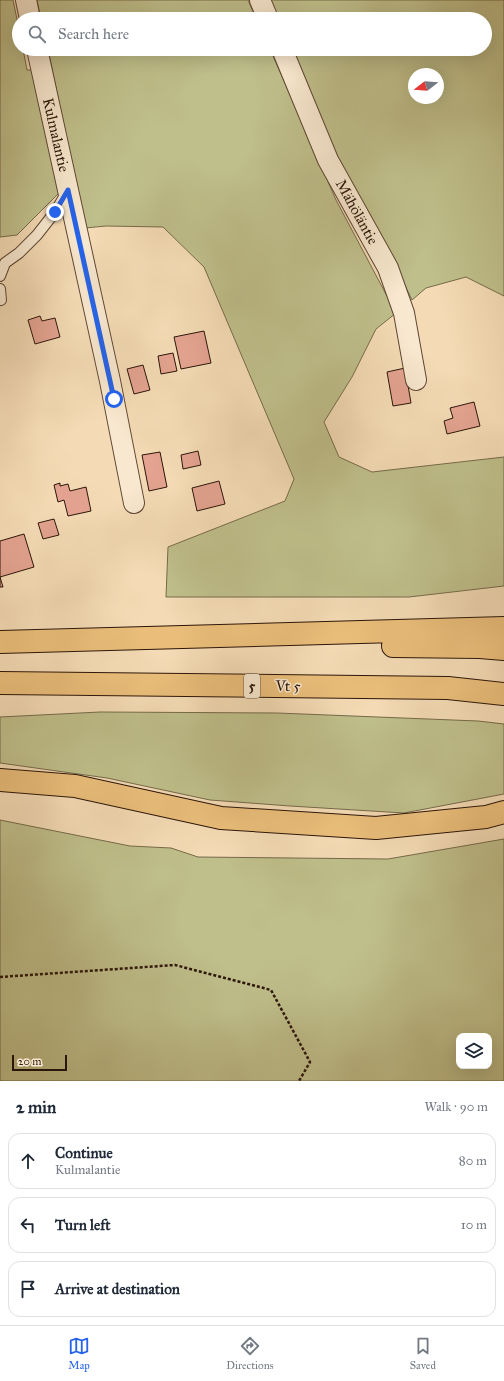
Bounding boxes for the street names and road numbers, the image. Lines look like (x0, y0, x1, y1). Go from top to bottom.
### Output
street label: Kulmalantie (39, 96, 73, 174)
street label: Mähöläntie (332, 176, 382, 248)
road number: 5 (244, 674, 260, 698)
street label: Vt 5 (274, 677, 301, 695)

